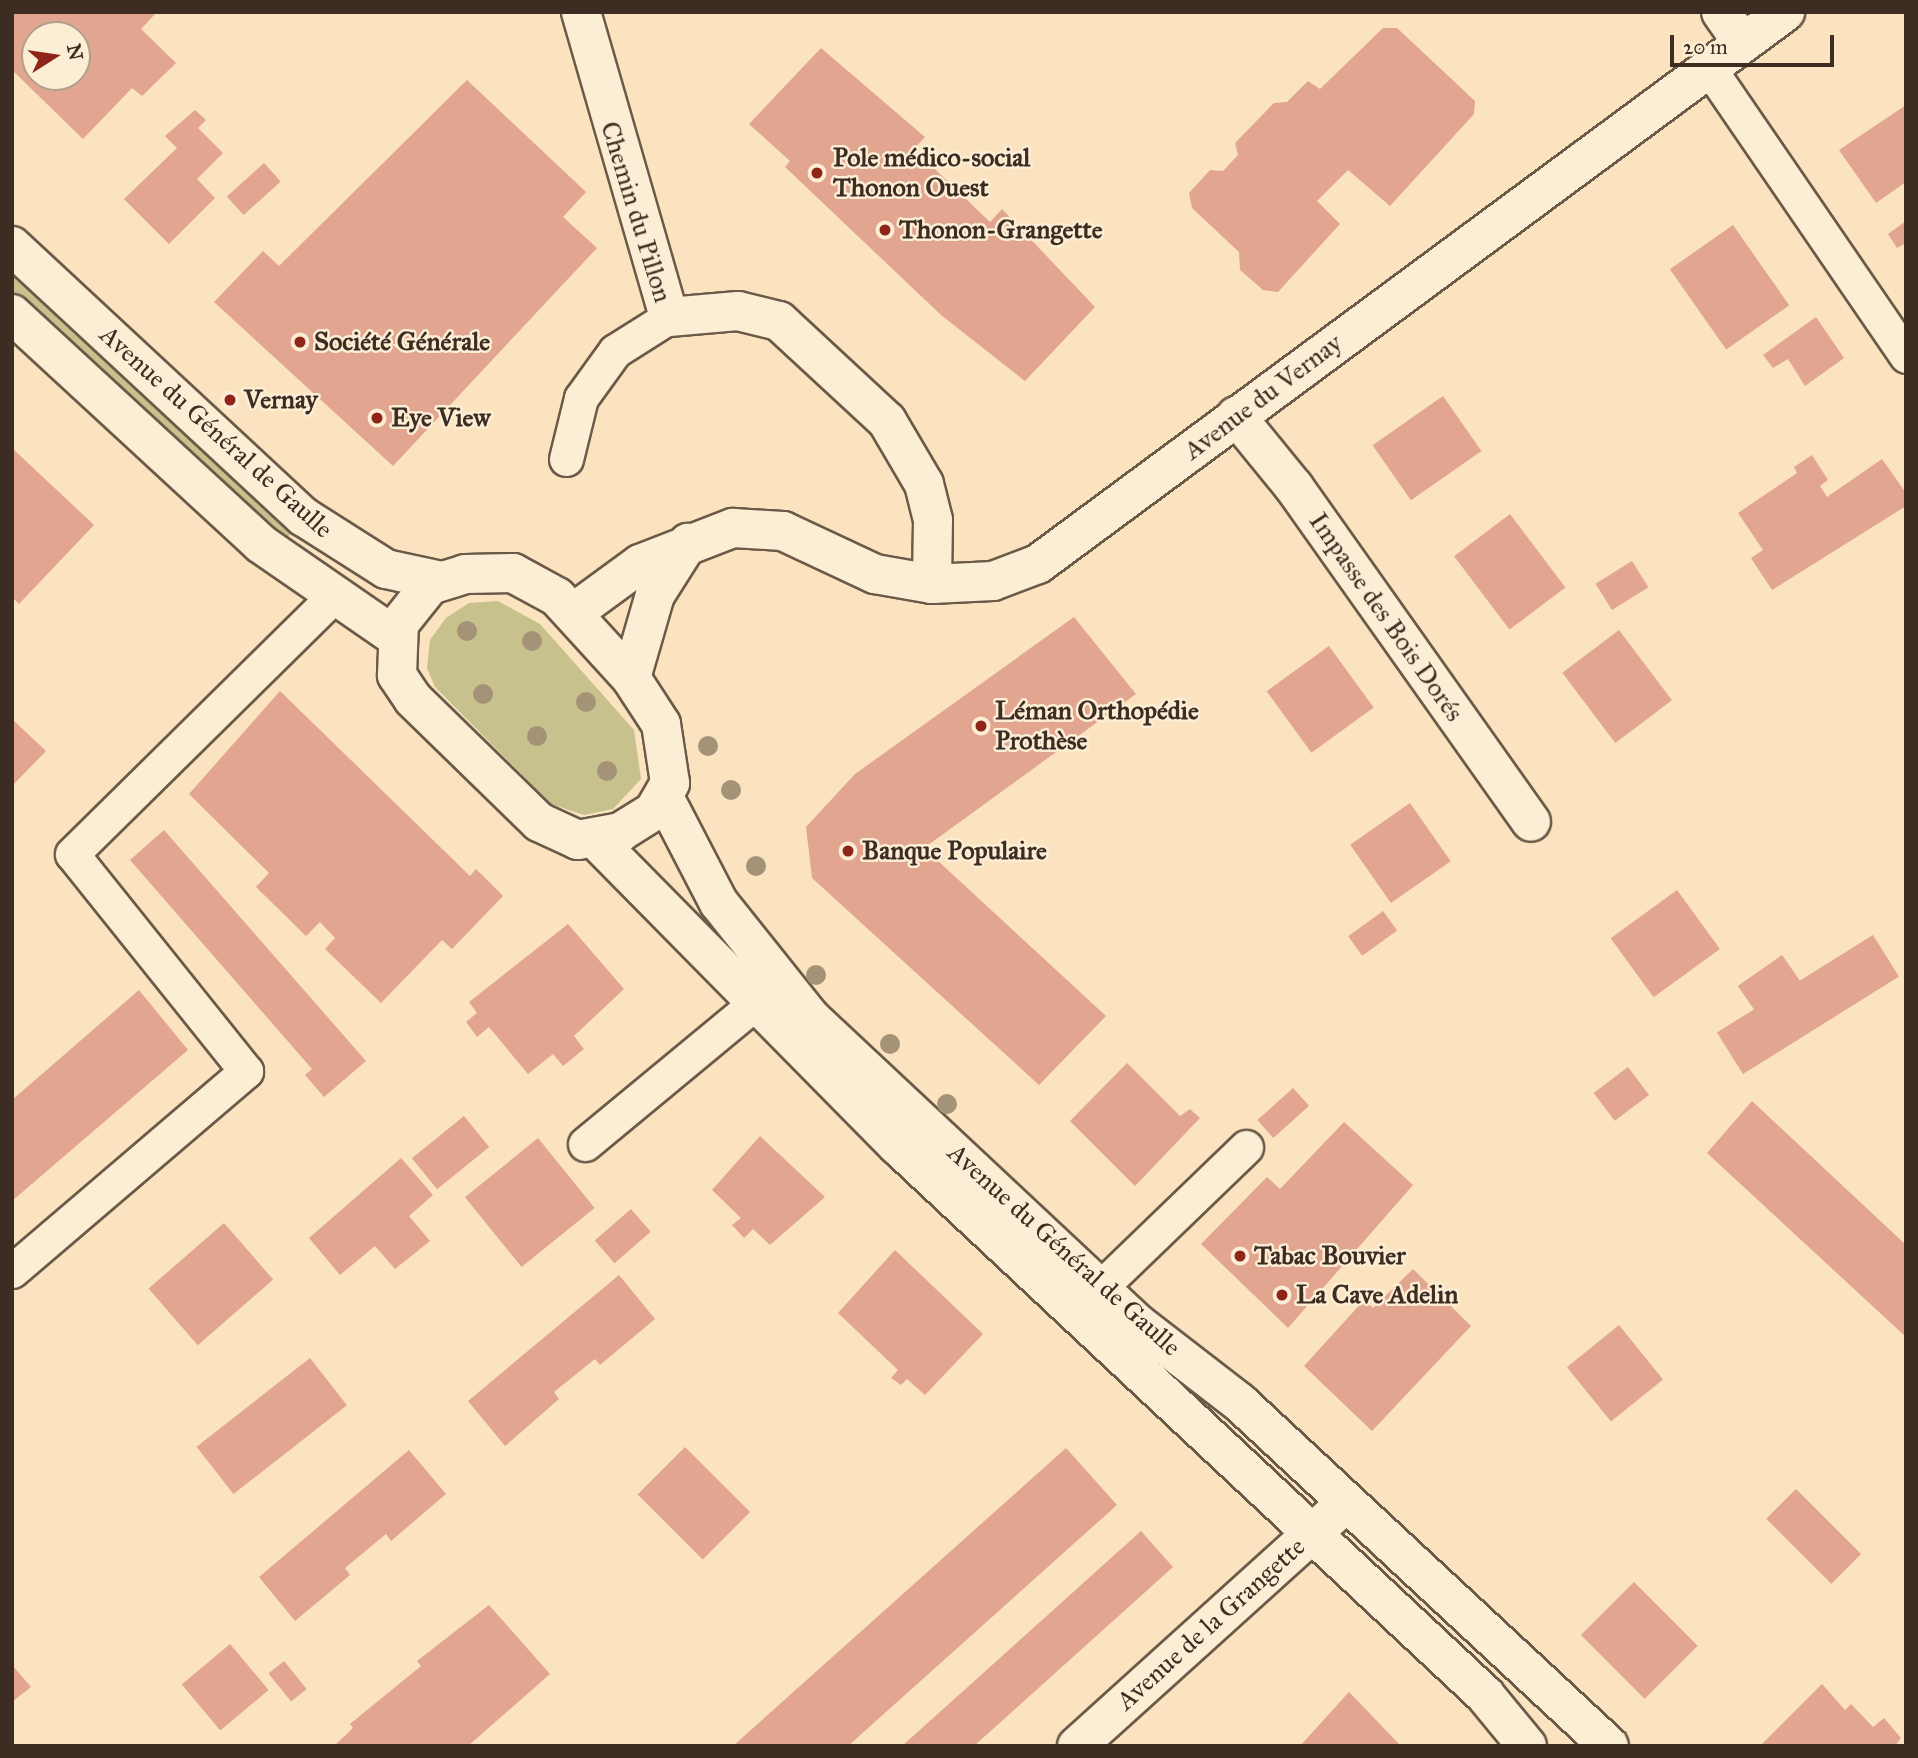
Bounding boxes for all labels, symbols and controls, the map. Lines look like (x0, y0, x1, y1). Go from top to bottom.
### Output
north arrow (21, 21, 91, 91)
scale bar (1673, 21, 1838, 65)
text: 20 m (1683, 34, 1728, 60)
text: N (62, 42, 88, 62)
street label: Chemin du Pillon (594, 118, 678, 306)
place label: Pole médico-social Thonon Ouest (833, 142, 1030, 204)
marker: Pole médico-social Thonon Ouest (807, 163, 827, 183)
place label: Thonon-Grangette (899, 214, 1103, 246)
marker: Thonon-Grangette (877, 222, 893, 238)
street label: Avenue du Général de Gaulle (93, 319, 339, 545)
place label: Société Générale (314, 326, 490, 358)
street label: Avenue du Vernay (1178, 327, 1348, 467)
marker: Société Générale (292, 334, 308, 350)
place label: Vernay (244, 384, 318, 416)
marker: Vernay (222, 392, 238, 408)
place label: Eye View (391, 402, 490, 434)
marker: Eye View (369, 410, 385, 426)
street label: Impasse des Bois Dorés (1302, 507, 1470, 727)
place label: Léman Orthopédie Prothèse (995, 695, 1199, 756)
marker: Léman Orthopédie Prothèse (973, 718, 989, 734)
place label: Banque Populaire (862, 835, 1047, 867)
marker: Banque Populaire (840, 843, 856, 859)
street label: Avenue du Général de Gaulle (941, 1137, 1187, 1363)
place label: Tabac Bouvier (1254, 1240, 1406, 1272)
marker: Tabac Bouvier (1232, 1248, 1248, 1264)
place label: La Cave Adelin (1296, 1279, 1458, 1311)
marker: La Cave Adelin (1274, 1287, 1290, 1303)
street label: Avenue de la Grangette (1110, 1531, 1312, 1717)

